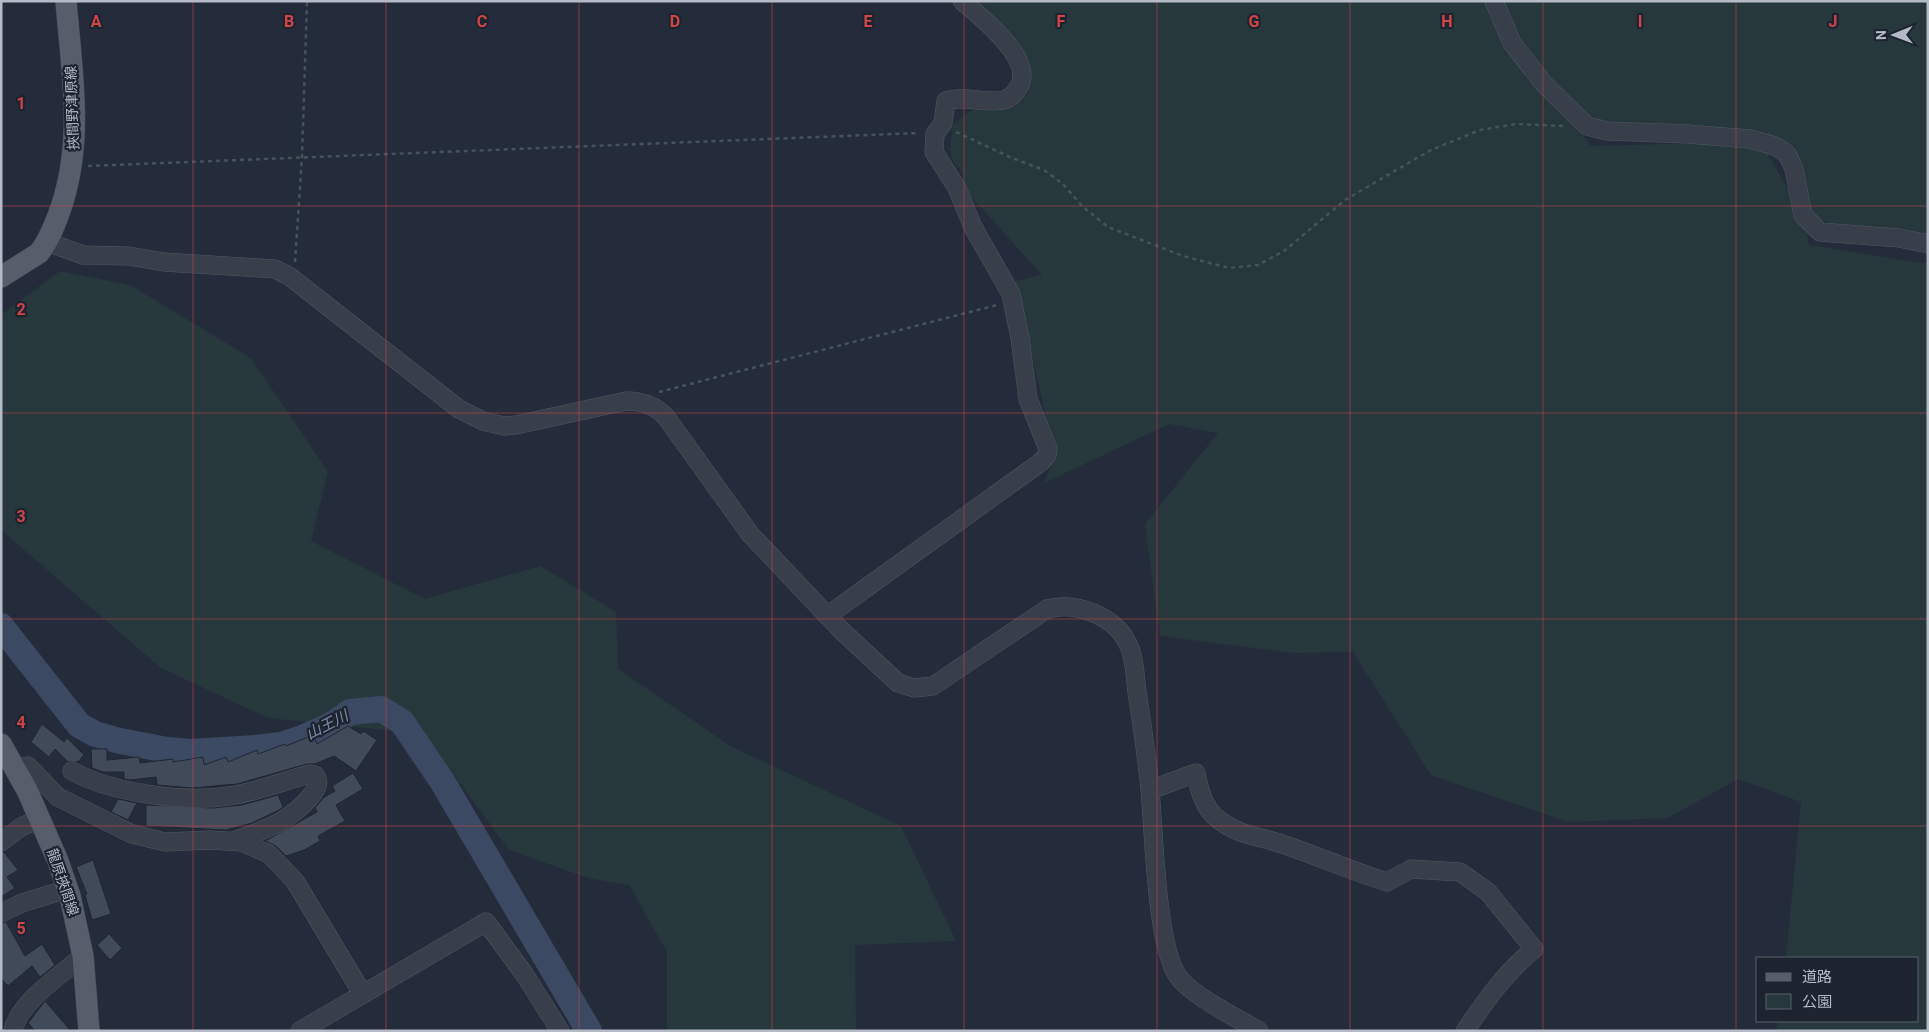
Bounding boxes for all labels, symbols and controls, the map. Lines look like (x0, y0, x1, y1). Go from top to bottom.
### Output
north arrow (1869, 10, 1919, 60)
text: A (91, 12, 102, 31)
text: B (284, 12, 294, 31)
text: C (477, 12, 487, 31)
text: D (670, 12, 680, 31)
text: E (864, 12, 873, 31)
text: F (1057, 12, 1066, 31)
text: G (1249, 12, 1260, 31)
text: H (1441, 12, 1453, 31)
text: I (1638, 12, 1642, 31)
text: J (1829, 12, 1837, 31)
text: N (1873, 30, 1889, 40)
street label: 挾間野津原線 (63, 66, 81, 150)
text: 1 (16, 94, 26, 113)
text: 2 (16, 300, 26, 319)
text: 3 (16, 507, 26, 526)
water label: 山王川 (303, 706, 353, 743)
text: 4 (16, 713, 26, 732)
street label: 龍原挾間線 (44, 846, 82, 918)
text: 5 (16, 919, 26, 938)
legend (1756, 957, 1919, 1022)
text: 道路 (1802, 968, 1832, 986)
text: 公園 (1802, 993, 1832, 1011)

